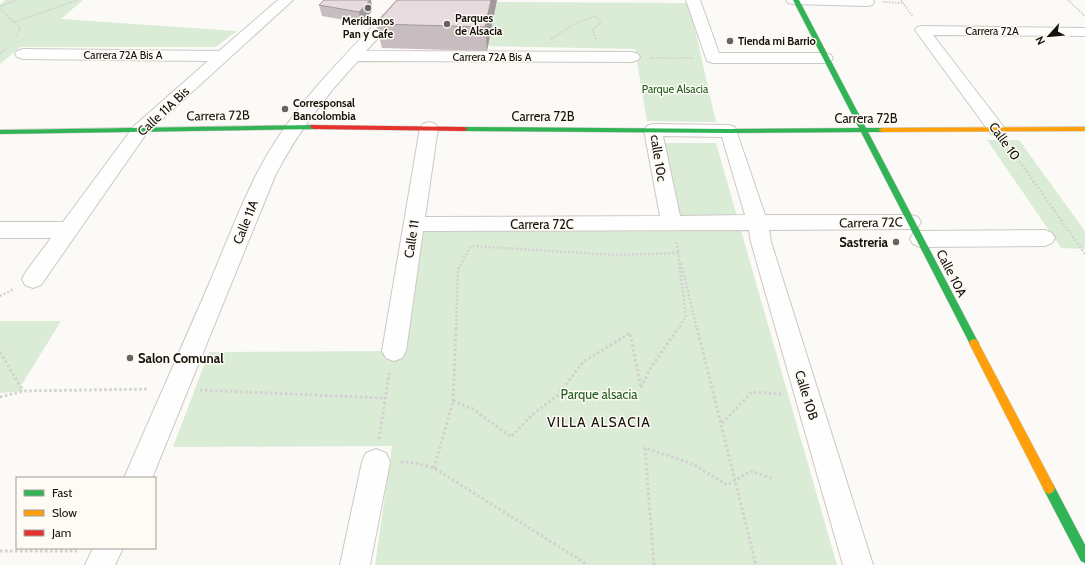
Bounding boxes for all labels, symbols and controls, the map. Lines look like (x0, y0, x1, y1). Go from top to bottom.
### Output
marker: Meridianos Pan y Cafe (363, 3, 373, 13)
place label: Parques de Alsacia (455, 11, 503, 38)
place label: Meridianos Pan y Cafe (342, 14, 395, 41)
north arrow (1029, 16, 1069, 56)
marker: Parques de Alsacia (442, 19, 452, 29)
street label: Carrera 72A (965, 24, 1019, 38)
place label: Tienda mi Barrio (738, 34, 816, 48)
text: N (1032, 34, 1048, 47)
marker: Tienda mi Barrio (725, 36, 735, 46)
street label: Carrera 72A Bis A (84, 48, 163, 62)
street label: Carrera 72A Bis A (453, 50, 532, 64)
park label: Parque Alsacia (642, 82, 709, 96)
street label: Calle 11A Bis (134, 83, 193, 139)
place label: Corresponsal Bancolombia (293, 96, 356, 123)
marker: Corresponsal Bancolombia (280, 104, 290, 114)
street label: Carrera 72B (186, 106, 250, 124)
street label: Carrera 72B (511, 108, 575, 124)
street label: Carrera 72B (834, 110, 898, 126)
street label: Calle 10 (986, 119, 1024, 163)
street label: calle 10c (647, 134, 671, 183)
street label: Calle 11A (229, 197, 261, 247)
street label: Carrera 72C (839, 213, 903, 231)
street label: Carrera 72C (510, 216, 574, 232)
street label: Calle 11 (400, 219, 422, 259)
place label: Sastreria (839, 234, 889, 250)
marker: Sastreria (891, 237, 901, 247)
street label: Calle 10A (933, 247, 971, 299)
place label: Salon Comunal (138, 350, 224, 366)
marker: Salon Comunal (125, 353, 135, 363)
street label: Calle 10B (792, 368, 822, 422)
park label: Parque alsacia (561, 386, 638, 402)
district label: VILLA ALSACIA (547, 413, 651, 431)
legend (16, 477, 156, 549)
text: Fast (52, 485, 72, 500)
text: Slow (52, 505, 77, 520)
text: Jam (51, 525, 71, 540)

